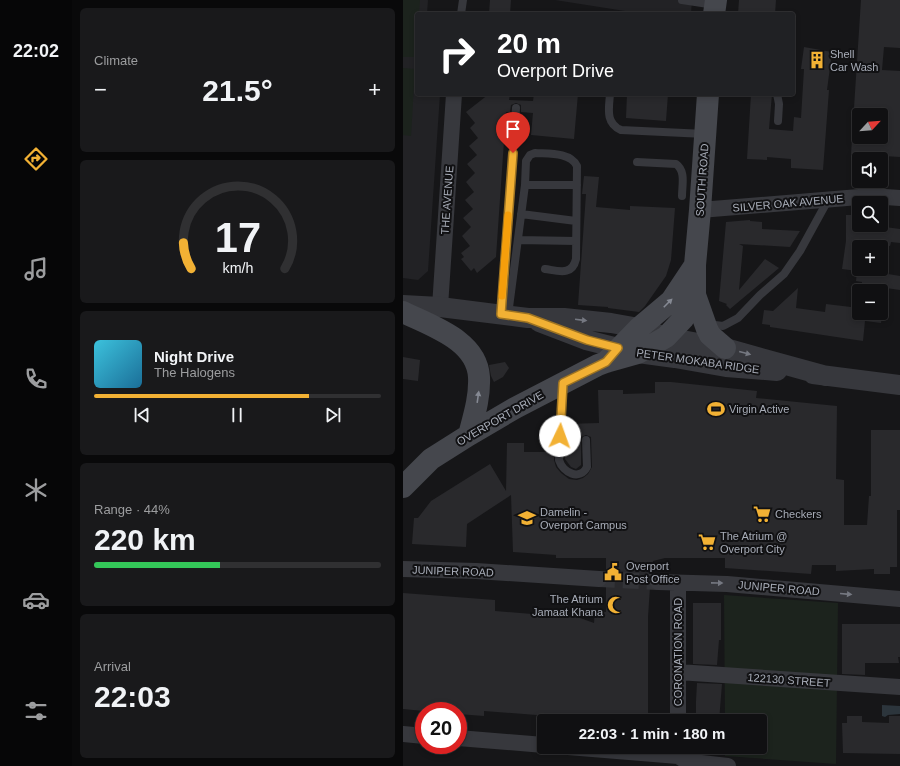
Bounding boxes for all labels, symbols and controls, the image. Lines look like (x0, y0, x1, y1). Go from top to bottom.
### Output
icon: right (431, 28, 483, 80)
text: 20 m (497, 28, 561, 59)
text: 22:02 (13, 41, 59, 61)
place label: Shell Car Wash (830, 48, 879, 73)
building icon: Shell Car Wash (807, 50, 827, 70)
text: Climate (94, 53, 138, 68)
text: Overport Drive (497, 61, 614, 81)
text: 21.5° (202, 74, 273, 107)
text: − (94, 77, 107, 102)
text: + (368, 77, 381, 102)
north arrow (852, 108, 888, 144)
map controls (852, 108, 888, 320)
pin (496, 112, 530, 153)
icon: arrive (502, 118, 524, 140)
street label: SOUTH ROAD (693, 143, 711, 217)
icon: directions (22, 145, 50, 173)
button: sound (852, 152, 888, 188)
street label: THE AVENUE (439, 165, 455, 235)
street label: SILVER OAK AVENUE (732, 192, 844, 214)
button: search (852, 196, 888, 232)
text: 17 (214, 214, 261, 261)
button: + (852, 240, 888, 276)
icon: music (22, 255, 50, 283)
text: km/h (222, 260, 253, 276)
button: − (852, 284, 888, 320)
one-way arrow (663, 298, 673, 308)
one-way arrow (575, 317, 587, 323)
street label: PETER MOKABA RIDGE (636, 346, 760, 376)
text: Night Drive (154, 348, 234, 365)
one-way arrow (739, 351, 751, 357)
icon: phone (22, 365, 50, 393)
text: The Halogens (154, 365, 235, 380)
street label: OVERPORT DRIVE (455, 388, 545, 448)
one-way arrow (475, 391, 481, 403)
sports icon: Virgin Active (706, 399, 726, 419)
place label: Virgin Active (729, 403, 789, 415)
icon: previous (131, 404, 153, 426)
icon: pause (226, 404, 248, 426)
icon: next (322, 404, 344, 426)
position arrow (539, 415, 581, 457)
icon: climate (22, 476, 50, 504)
text: Range · 44% (94, 502, 170, 517)
supermarket icon: Checkers (752, 504, 772, 524)
place label: Damelin - Overport Campus (540, 506, 627, 531)
school or university icon: Damelin - Overport Campus (517, 508, 537, 528)
place label: Checkers (775, 508, 822, 520)
text: 220 km (94, 523, 196, 556)
place label: The Atrium @ Overport City (720, 530, 787, 555)
supermarket icon: The Atrium @ Overport City (697, 532, 717, 552)
place label: Overport Post Office (626, 560, 680, 585)
public building icon: Overport Post Office (603, 562, 623, 582)
street label: JUNIPER ROAD (412, 564, 494, 578)
street label: JUNIPER ROAD (738, 578, 820, 598)
one-way arrow (711, 580, 723, 587)
icon: car (22, 586, 50, 614)
one-way arrow (840, 591, 852, 598)
place label: The Atrium Jamaat Khana (532, 593, 604, 618)
mosque icon: The Atrium Jamaat Khana (606, 595, 626, 615)
street label: CORONATION ROAD (672, 598, 684, 706)
text: Arrival (94, 659, 131, 674)
street label: 122130 STREET (747, 671, 831, 689)
text: 22:03 (94, 680, 171, 713)
icon: filters (22, 697, 50, 725)
speed limit sign: 20 (415, 702, 467, 754)
text: 22:03 · 1 min · 180 m (579, 725, 725, 742)

